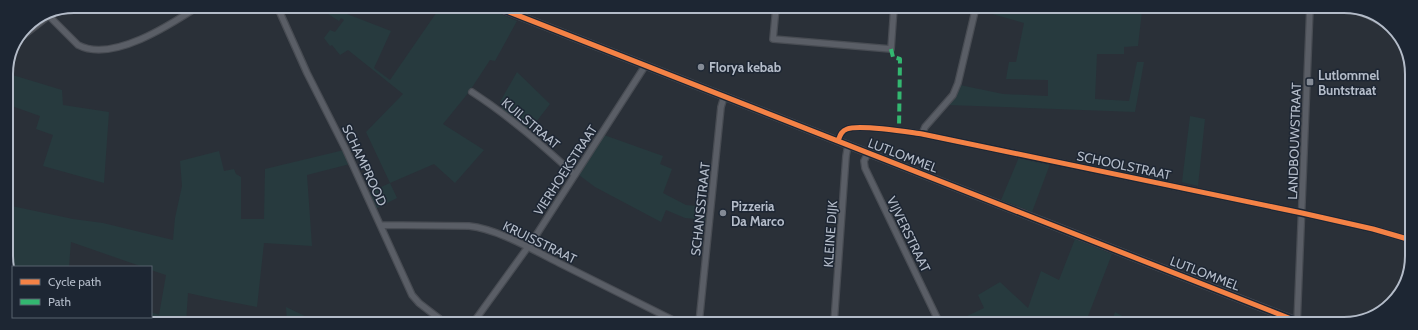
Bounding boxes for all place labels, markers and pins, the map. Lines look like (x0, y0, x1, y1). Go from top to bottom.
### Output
place label: Florya kebab (709, 59, 782, 75)
marker: Florya kebab (696, 62, 706, 72)
place label: Lutlommel Buntstraat (1318, 67, 1380, 98)
marker: Lutlommel Buntstraat (1305, 77, 1315, 87)
place label: Pizzeria Da Marco (731, 198, 785, 229)
marker: Pizzeria Da Marco (718, 208, 728, 218)

